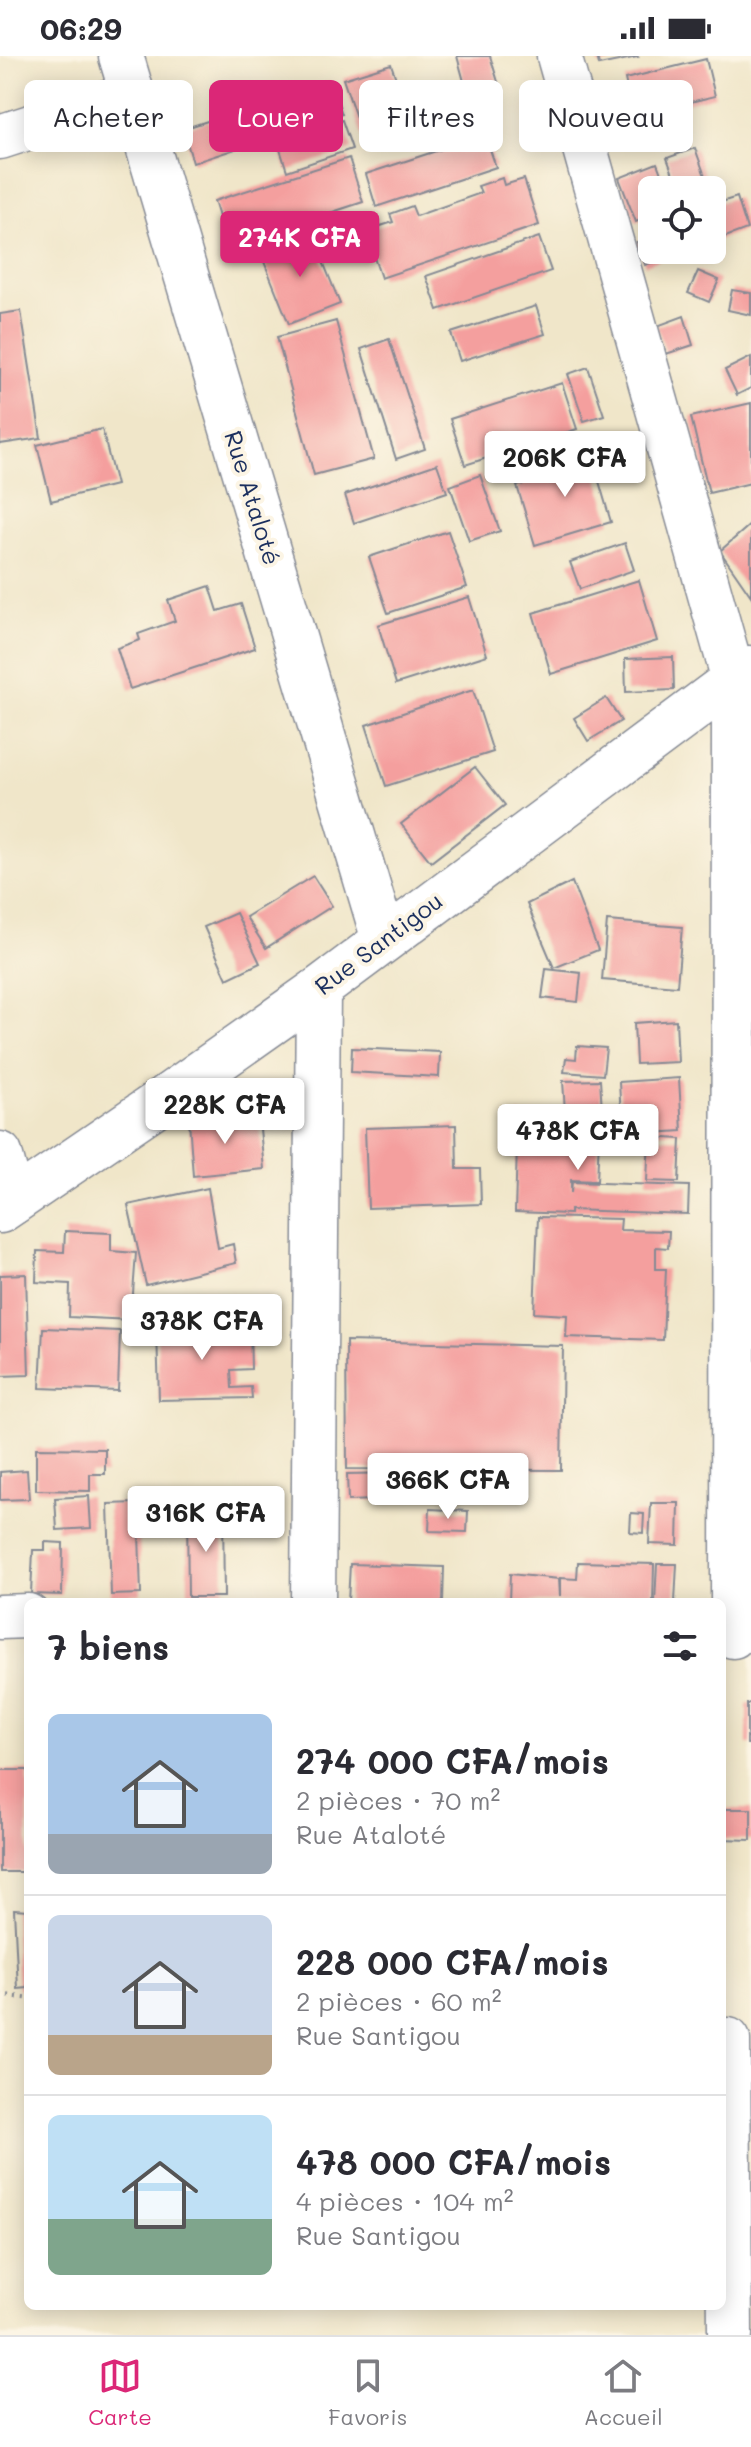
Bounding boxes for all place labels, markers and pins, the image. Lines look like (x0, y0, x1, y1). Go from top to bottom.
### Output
pin: 274K CFA (217, 211, 383, 279)
pin: 206K CFA (482, 431, 648, 499)
pin: 228K CFA (142, 1078, 308, 1146)
pin: 478K CFA (495, 1104, 661, 1172)
pin: 378K CFA (119, 1294, 285, 1362)
pin: 366K CFA (365, 1453, 531, 1521)
pin: 316K CFA (123, 1486, 289, 1554)

